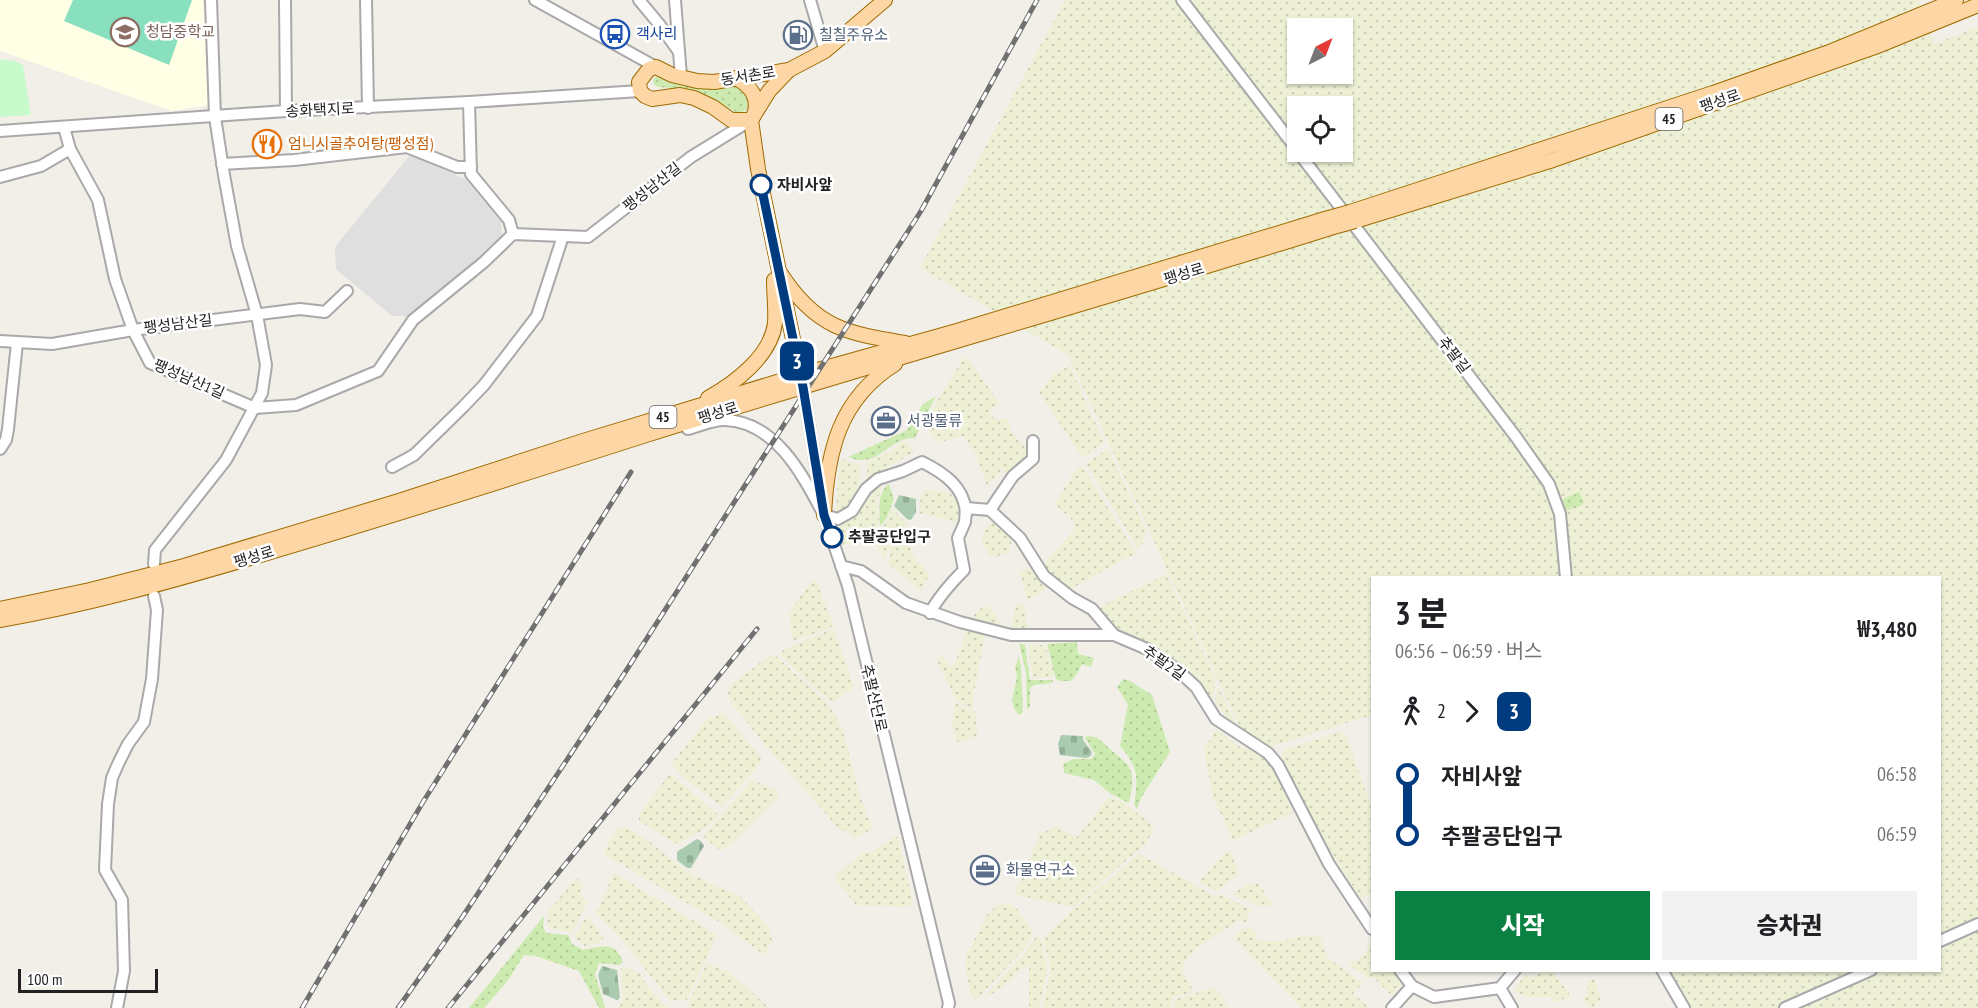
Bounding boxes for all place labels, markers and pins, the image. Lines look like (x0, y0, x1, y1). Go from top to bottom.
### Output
school or university icon: 청담중학교 (109, 16, 141, 48)
bus stop icon: 객사리 (599, 18, 631, 50)
fuel station icon: 칠칠주유소 (782, 19, 814, 51)
place label: 청담중학교 (146, 22, 215, 41)
place label: 객사리 (636, 24, 677, 43)
place label: 칠칠주유소 (819, 25, 888, 44)
restaurant icon: 엄니시골추어탕(팽성점) (251, 128, 283, 160)
place label: 엄니시골추어탕(팽성점) (288, 134, 433, 153)
marker: 자비사앞 (750, 174, 772, 196)
place label: 자비사앞 (777, 175, 832, 194)
office icon: 서광물류 (870, 405, 902, 437)
place label: 서광물류 (907, 411, 962, 430)
marker: 추팔공단입구 (821, 526, 843, 548)
place label: 추팔공단입구 (848, 527, 931, 546)
office icon: 화물연구소 (969, 854, 1001, 886)
place label: 화물연구소 (1006, 860, 1075, 879)

